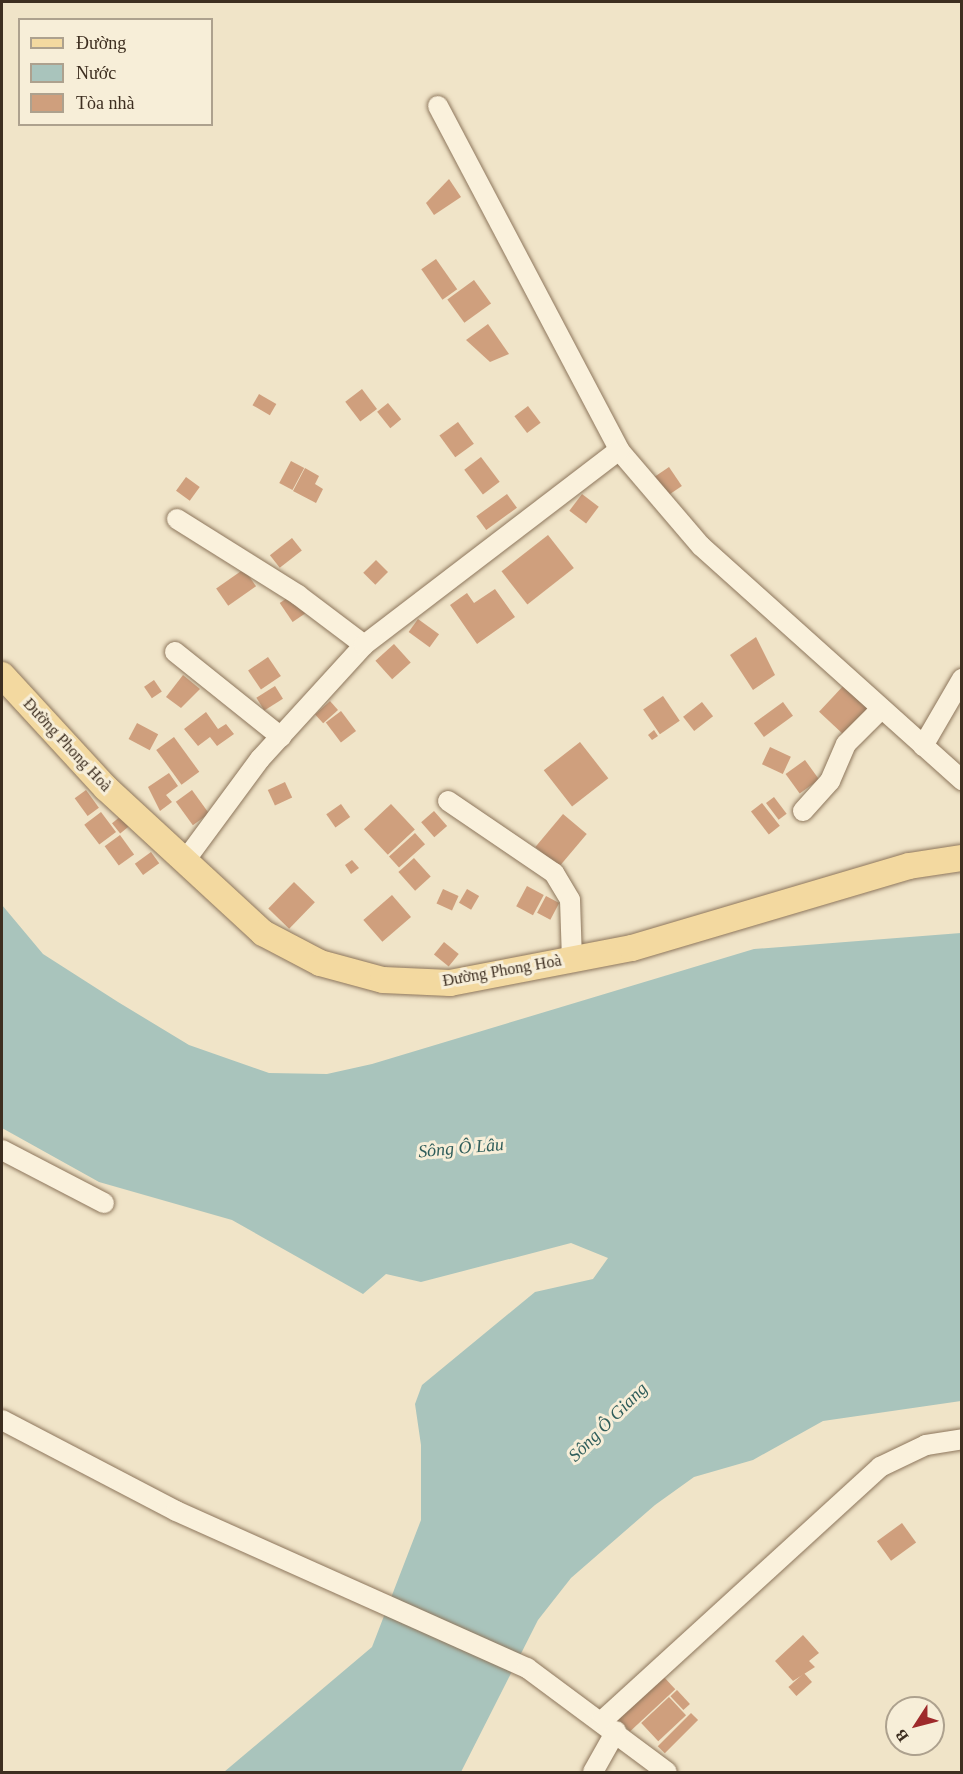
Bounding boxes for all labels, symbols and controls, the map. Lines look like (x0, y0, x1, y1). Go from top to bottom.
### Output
legend (18, 18, 213, 126)
text: Đường (76, 33, 126, 53)
text: Nước (76, 63, 116, 83)
text: Tòa nhà (76, 93, 134, 113)
street label: Đường Phong Hoà (19, 694, 115, 796)
street label: Đường Phong Hoà (441, 951, 563, 991)
water label: Sông Ô Lâu (417, 1133, 505, 1163)
water label: Sông Ô Giang (564, 1378, 652, 1466)
north arrow (885, 1696, 945, 1756)
text: B (892, 1726, 912, 1745)

